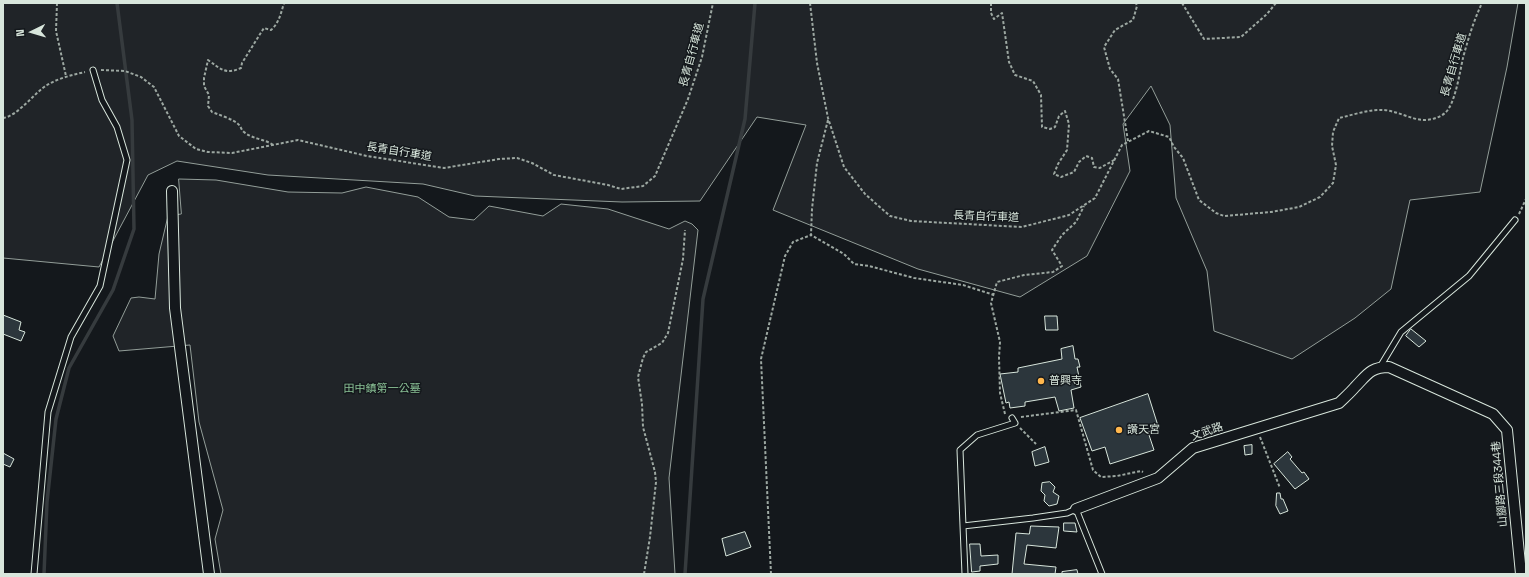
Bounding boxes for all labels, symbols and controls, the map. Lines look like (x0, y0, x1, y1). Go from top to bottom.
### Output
north arrow (12, 12, 52, 52)
street label: 長青自行車道 (677, 21, 707, 89)
text: N (13, 29, 27, 37)
street label: 長青自行車道 (1439, 31, 1469, 99)
street label: 長青自行車道 (365, 140, 433, 164)
street label: 長青自行車道 (953, 209, 1019, 225)
place label: 普興寺 (1049, 374, 1082, 388)
marker: 普興寺 (1036, 376, 1046, 386)
park label: 田中鎮第一公墓 (344, 382, 420, 396)
street label: 文武路 (1189, 420, 1225, 444)
place label: 讚天宮 (1127, 423, 1160, 437)
marker: 讚天宮 (1114, 425, 1124, 435)
street label: 山腳路三段344巷 (1490, 440, 1510, 528)

